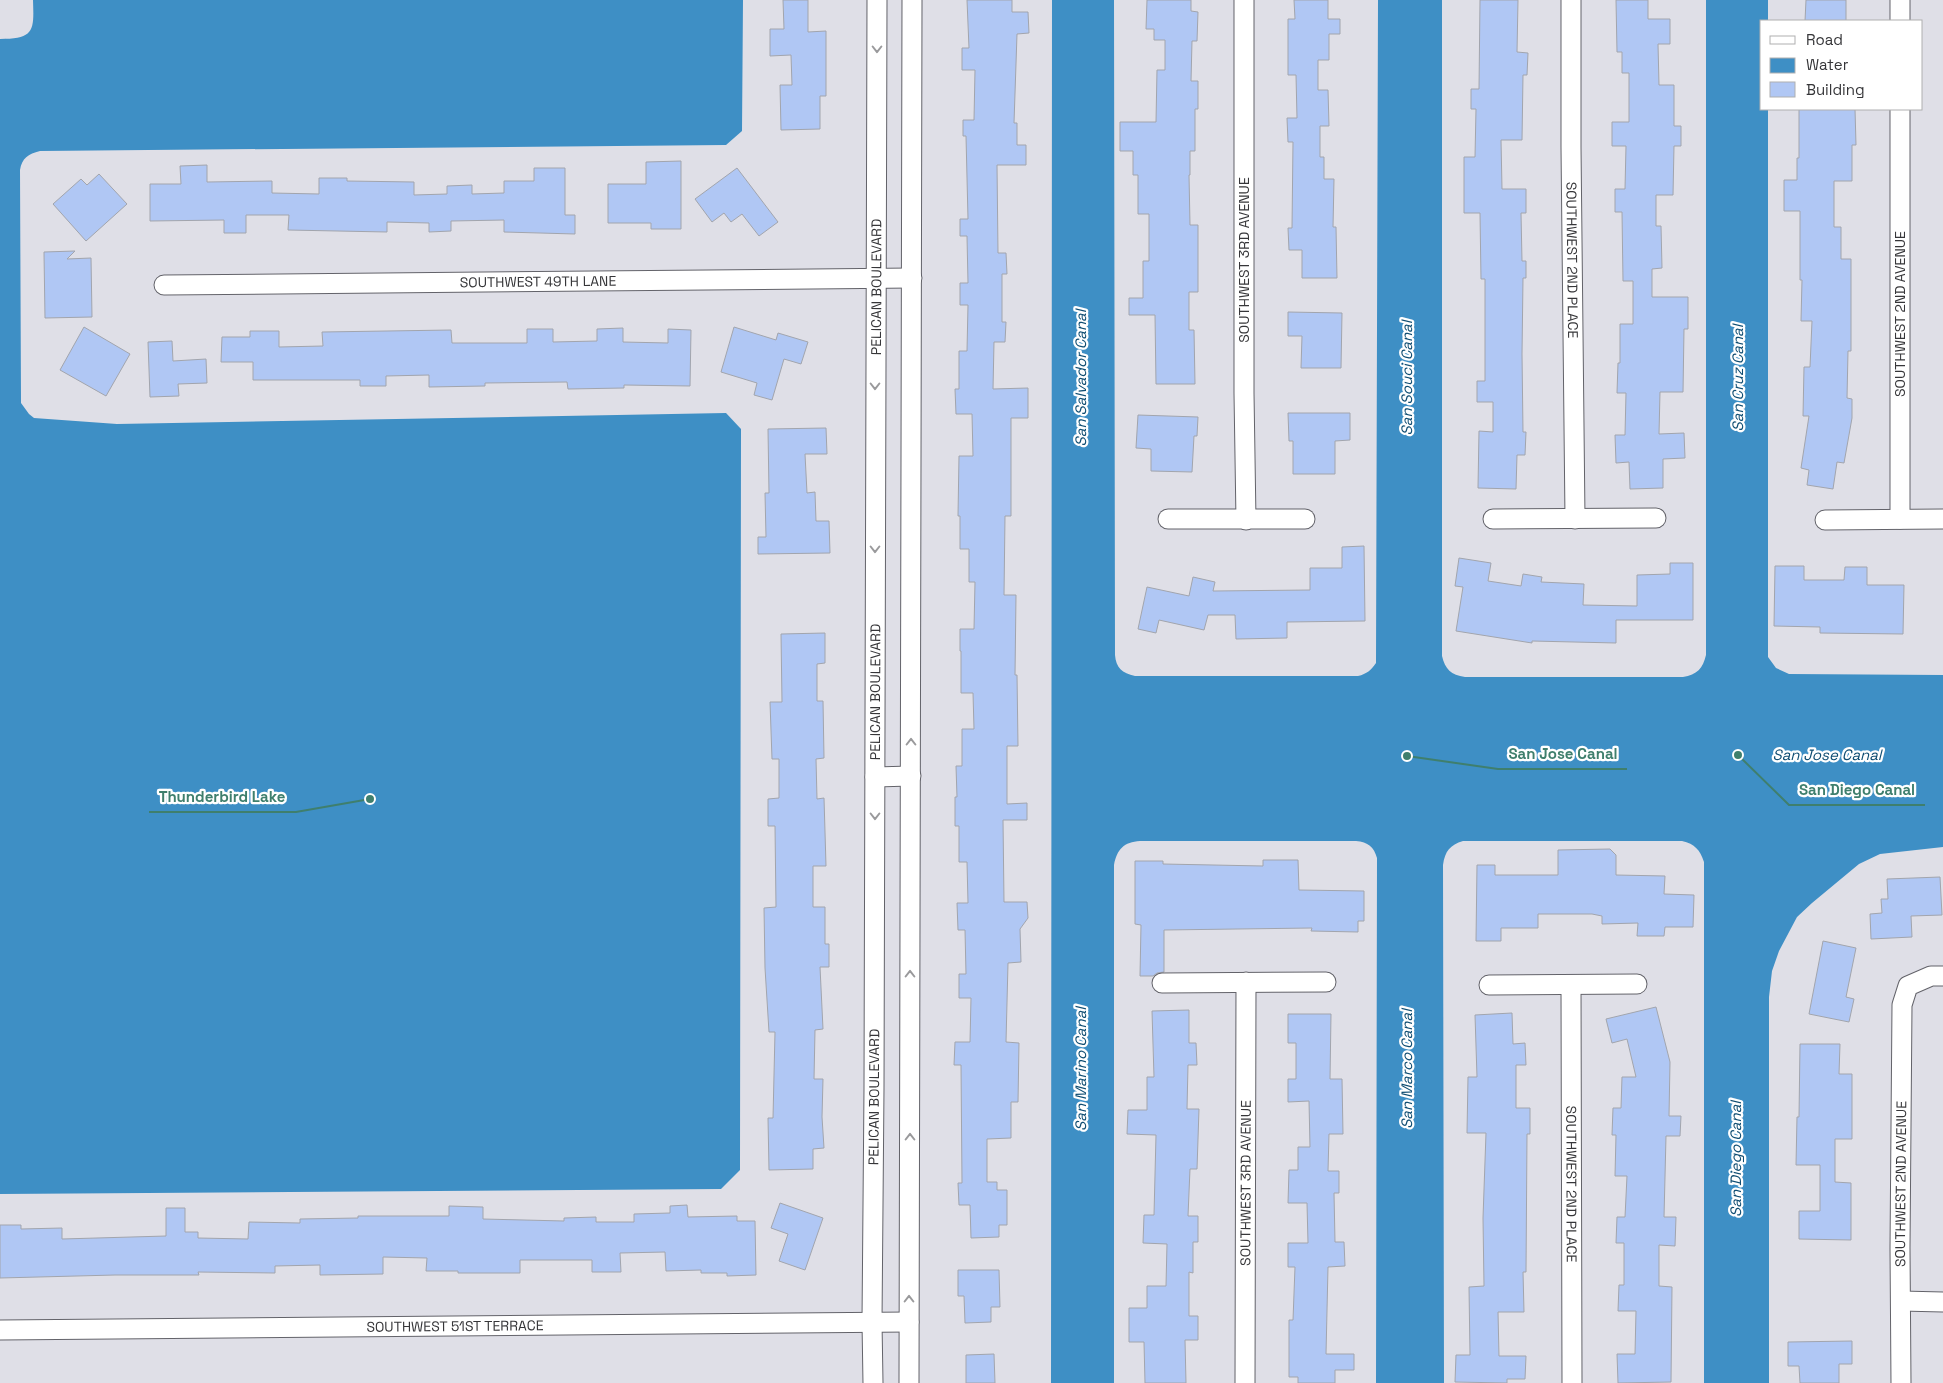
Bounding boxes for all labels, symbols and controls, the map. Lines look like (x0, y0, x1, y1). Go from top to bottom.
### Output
legend (1760, 20, 1923, 110)
text: Road (1806, 30, 1843, 49)
one-way arrow (872, 45, 882, 53)
text: Water (1806, 55, 1849, 74)
text: Building (1806, 80, 1865, 99)
street label: SOUTHWEST 3RD AVENUE (1235, 177, 1253, 343)
street label: SOUTHWEST 2ND PLACE (1562, 181, 1582, 339)
street label: PELICAN BOULEVARD (867, 219, 885, 355)
street label: SOUTHWEST 2ND AVENUE (1891, 231, 1909, 397)
street label: SOUTHWEST 49TH LANE (460, 272, 616, 291)
water label: San Salvador Canal (1071, 307, 1090, 446)
water label: San Souci Canal (1397, 318, 1416, 435)
water label: San Cruz Canal (1728, 322, 1747, 431)
one-way arrow (870, 382, 880, 390)
one-way arrow (870, 545, 880, 553)
street label: PELICAN BOULEVARD (866, 624, 884, 760)
one-way arrow (906, 738, 916, 746)
callout: San Jose Canal (1498, 739, 1627, 769)
text: San Jose Canal (1508, 744, 1618, 763)
water label: San Jose Canal (1772, 745, 1884, 764)
callout: San Diego Canal (1789, 775, 1925, 805)
text: San Diego Canal (1799, 780, 1915, 799)
callout: Thunderbird Lake (149, 782, 296, 812)
text: Thunderbird Lake (159, 787, 286, 806)
one-way arrow (870, 812, 880, 820)
one-way arrow (905, 970, 915, 978)
water label: San Marino Canal (1071, 1005, 1090, 1131)
water label: San Marco Canal (1397, 1007, 1416, 1129)
street label: PELICAN BOULEVARD (864, 1029, 883, 1165)
water label: San Diego Canal (1726, 1099, 1745, 1217)
street label: SOUTHWEST 3RD AVENUE (1236, 1100, 1255, 1266)
street label: SOUTHWEST 2ND AVENUE (1891, 1101, 1910, 1267)
street label: SOUTHWEST 2ND PLACE (1562, 1106, 1581, 1263)
one-way arrow (905, 1133, 915, 1140)
one-way arrow (904, 1295, 914, 1303)
street label: SOUTHWEST 51ST TERRACE (366, 1316, 544, 1336)

